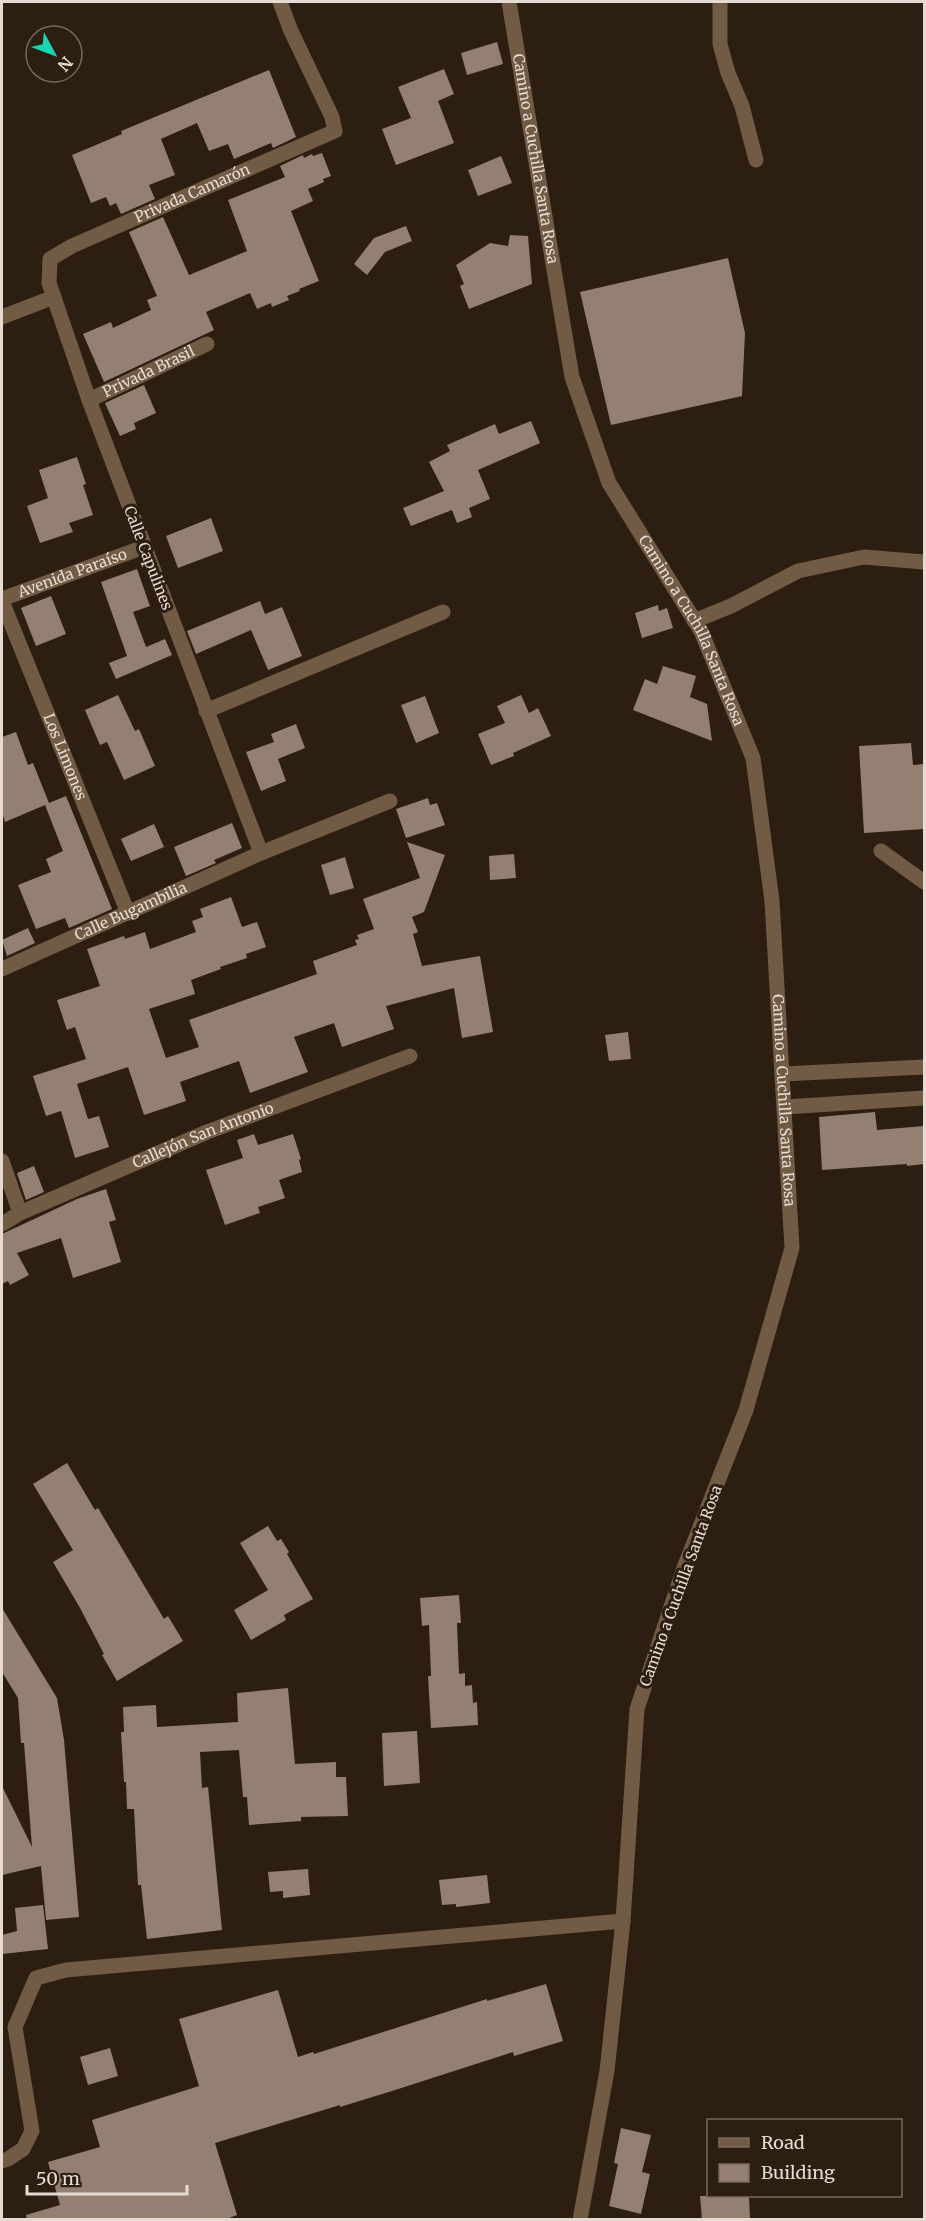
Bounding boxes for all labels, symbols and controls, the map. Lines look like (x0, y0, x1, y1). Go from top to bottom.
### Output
north arrow (24, 24, 84, 84)
street label: Camino a Cuchilla Santa Rosa (509, 52, 563, 265)
text: N (53, 53, 77, 75)
street label: Privada Camarón (131, 159, 253, 227)
street label: Privada Brasil (99, 341, 198, 401)
street label: Calle Capulines (120, 503, 177, 613)
street label: Camino a Cuchilla Santa Rosa (635, 531, 749, 728)
street label: Avenida Paraíso (14, 544, 130, 602)
street label: Los Limones (39, 710, 91, 803)
street label: Calle Bugambilia (71, 877, 190, 944)
street label: Camino a Cuchilla Santa Rosa (768, 994, 800, 1207)
street label: Callejón San Antonio (129, 1098, 276, 1172)
street label: Camino a Cuchilla Santa Rosa (635, 1483, 726, 1689)
legend (707, 2119, 902, 2197)
text: Road (761, 2131, 805, 2154)
scale bar (27, 2158, 188, 2196)
text: Building (761, 2161, 835, 2184)
text: 50 m (36, 2167, 80, 2190)

